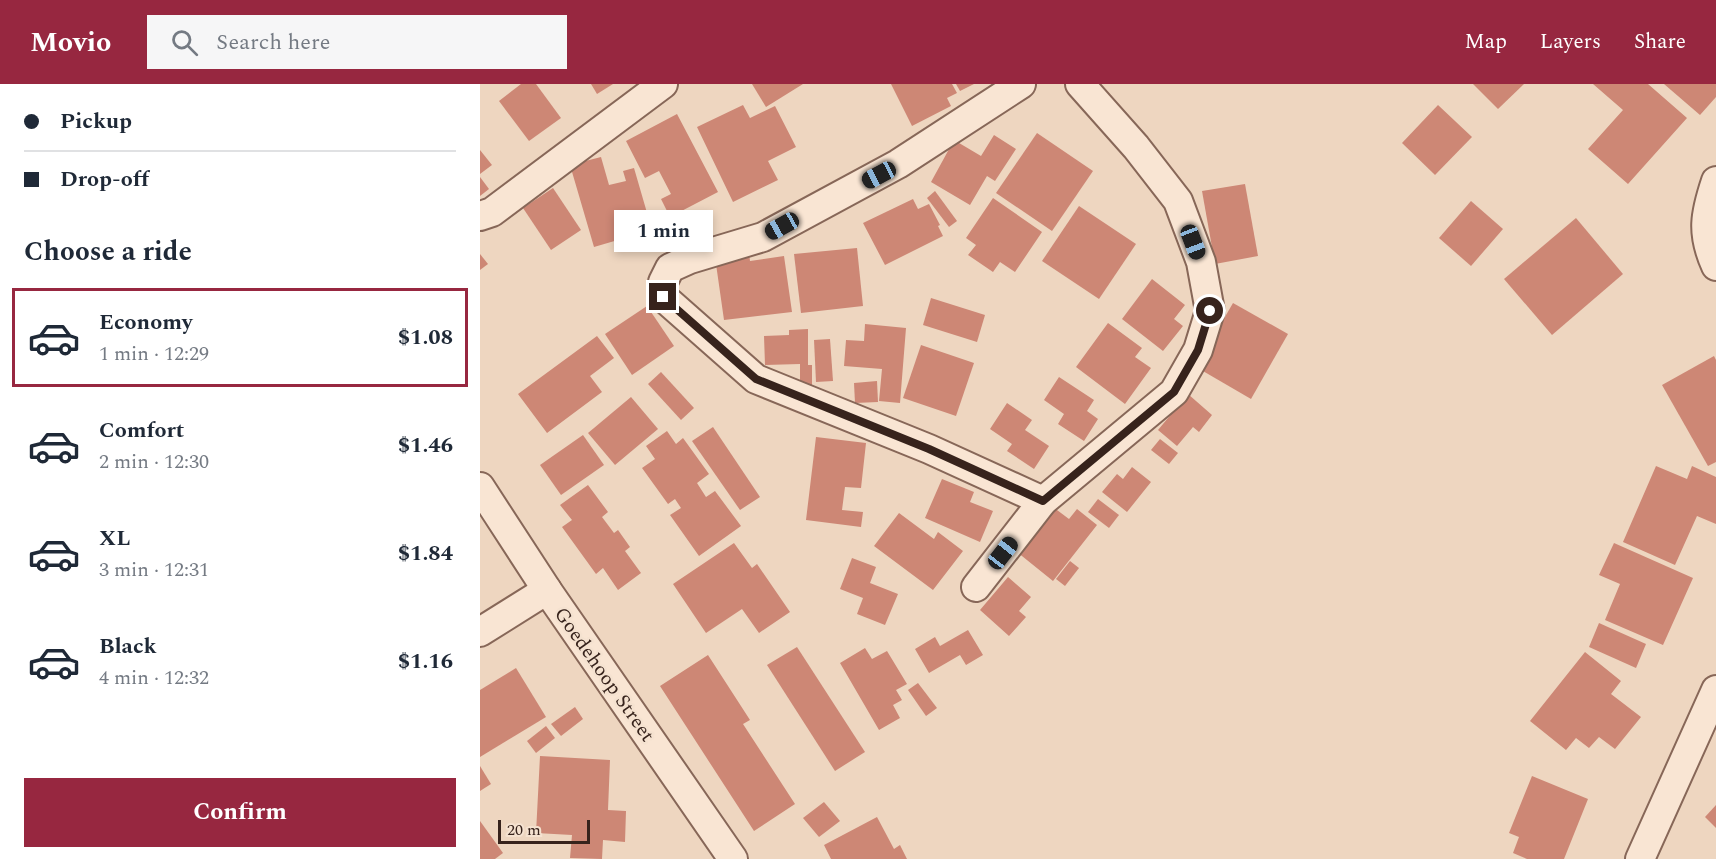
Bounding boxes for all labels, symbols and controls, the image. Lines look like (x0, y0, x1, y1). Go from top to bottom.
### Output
search box (147, 15, 567, 69)
text: Movio (30, 21, 111, 64)
icon: search (168, 26, 201, 59)
text: Search here (216, 26, 330, 59)
text: Map (1465, 26, 1507, 58)
text: Layers (1540, 26, 1601, 58)
text: Share (1634, 26, 1686, 58)
text: Pickup (60, 105, 132, 138)
car (859, 159, 899, 191)
text: Drop-off (60, 163, 149, 196)
car (762, 209, 802, 243)
callout: 1 min (614, 210, 712, 252)
text: 1 min (637, 216, 690, 246)
car (1178, 222, 1208, 262)
text: Choose a ride (24, 231, 192, 273)
route end (649, 283, 676, 310)
route start (1196, 297, 1223, 324)
text: Economy (99, 306, 192, 339)
icon: car (27, 311, 81, 365)
text: $1.08 (398, 321, 453, 354)
text: 1 min · 12:29 (99, 339, 209, 369)
text: Comfort (99, 414, 184, 447)
icon: car (27, 419, 81, 473)
text: $1.46 (398, 429, 453, 462)
text: 2 min · 12:30 (99, 447, 209, 477)
text: XL (99, 522, 130, 555)
icon: car (27, 527, 81, 581)
car (985, 533, 1021, 573)
text: $1.84 (398, 537, 453, 570)
text: 3 min · 12:31 (99, 555, 209, 585)
street label: Goedehoop Street (546, 601, 662, 748)
text: Black (99, 630, 157, 663)
icon: car (27, 635, 81, 689)
text: $1.16 (398, 645, 453, 678)
text: 4 min · 12:32 (99, 663, 209, 693)
button: Confirm (24, 778, 456, 847)
scale bar (498, 817, 590, 844)
text: 20 m (507, 818, 541, 842)

